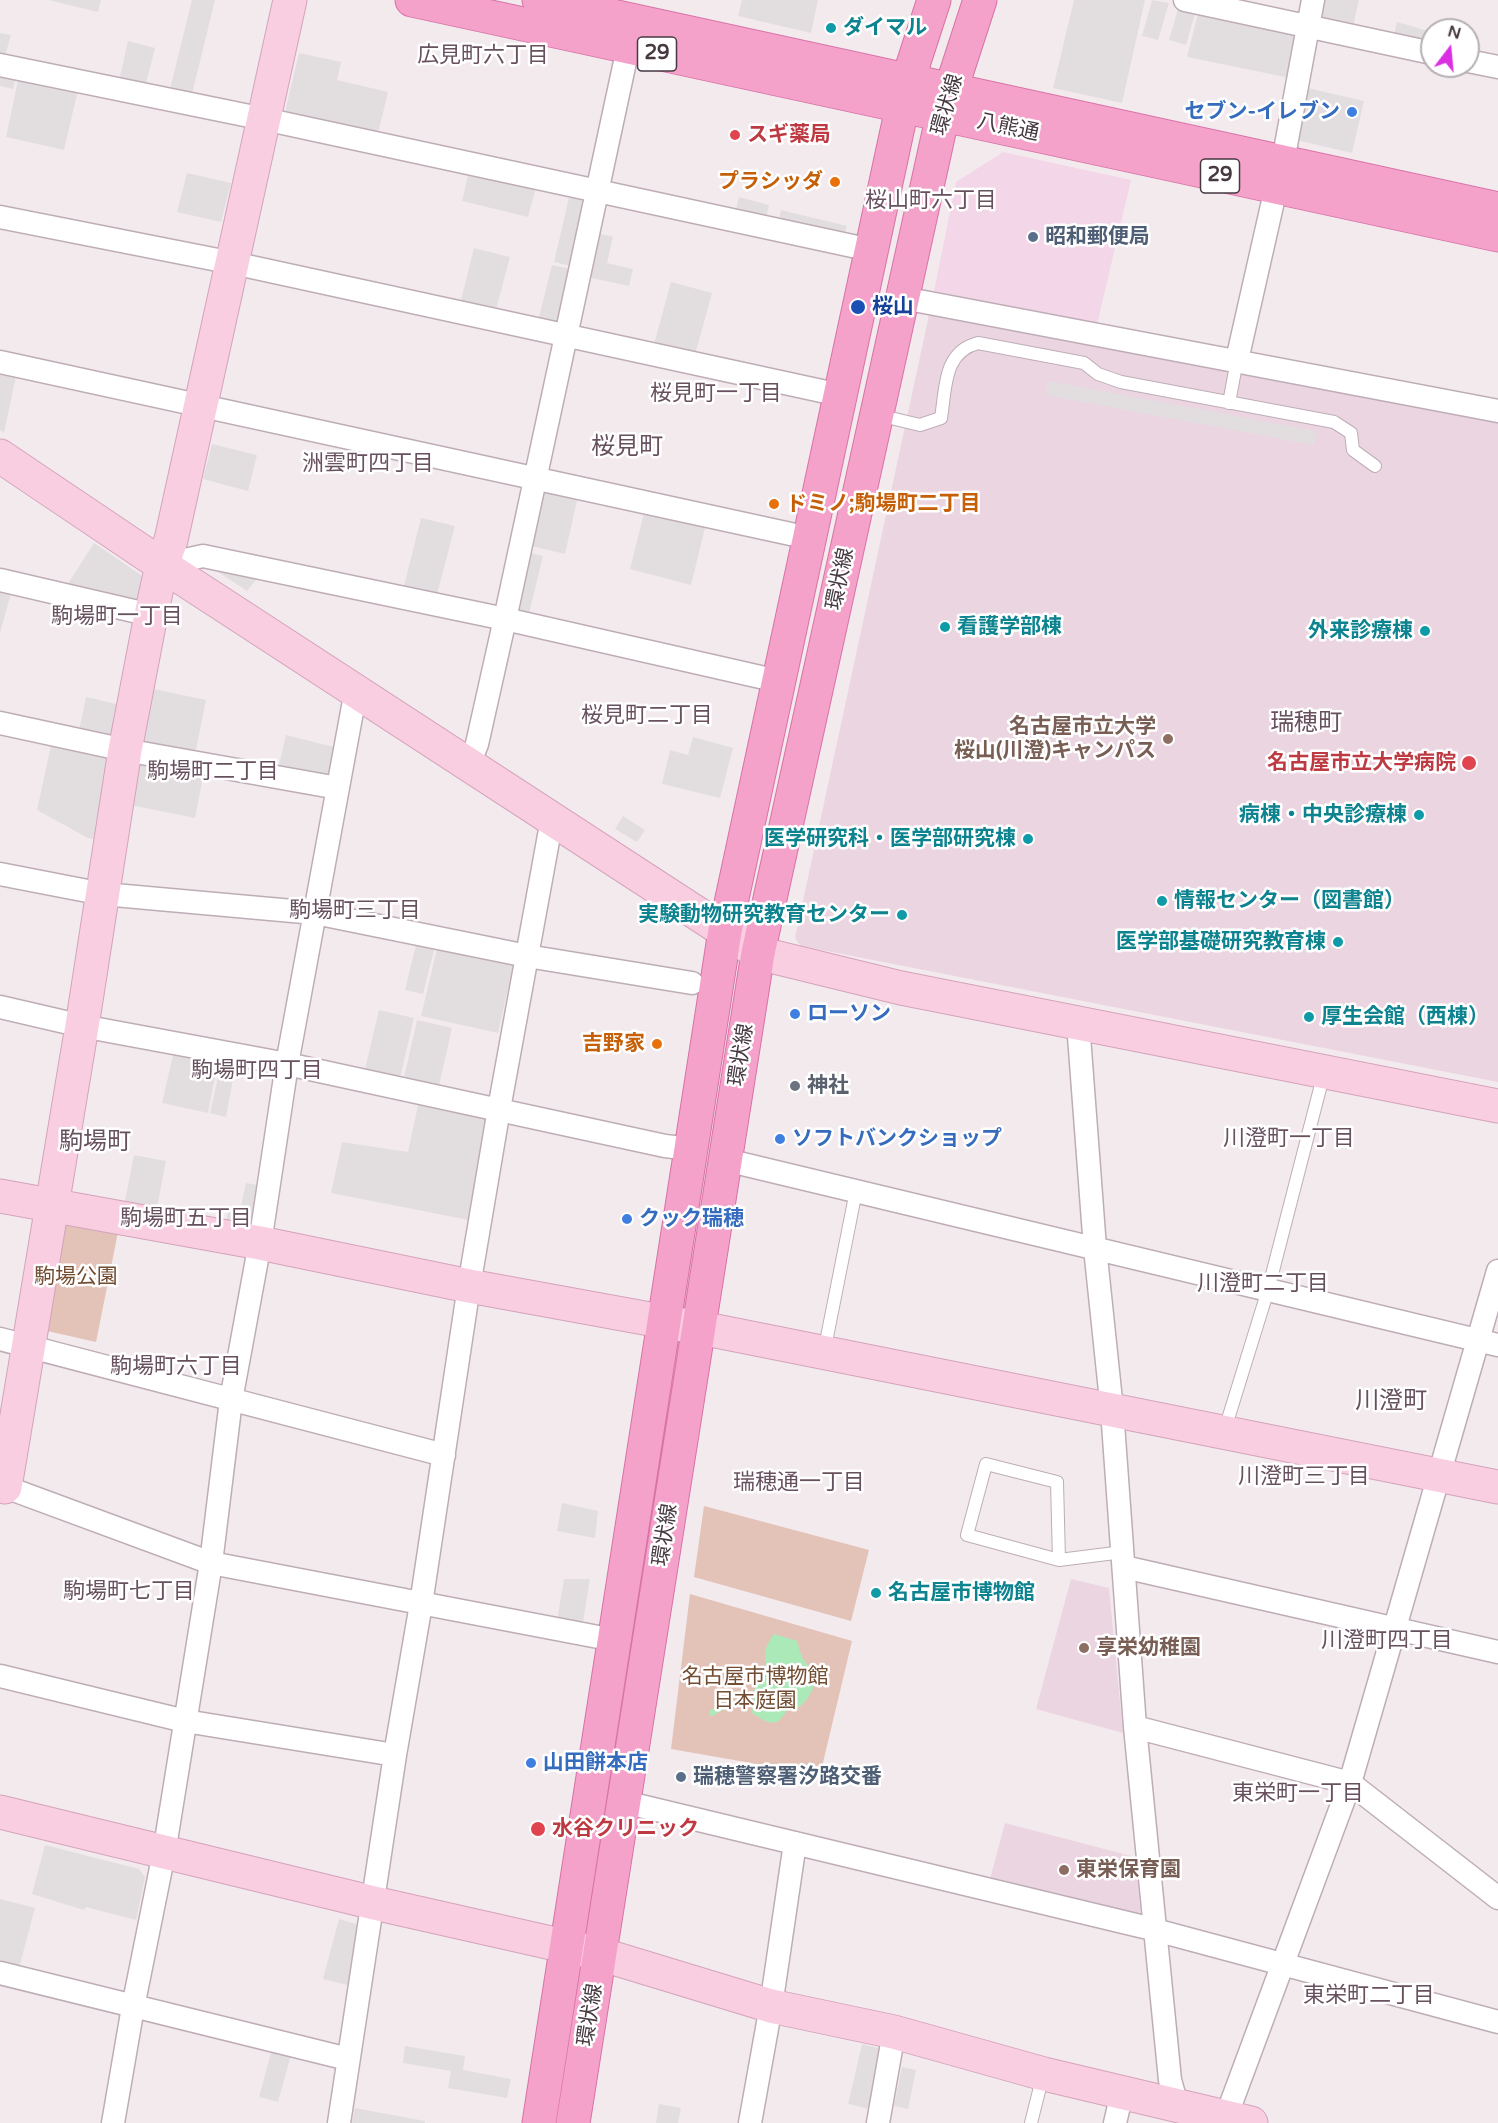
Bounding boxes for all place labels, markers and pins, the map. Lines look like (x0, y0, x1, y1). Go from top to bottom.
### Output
place label: ダイマル (843, 15, 927, 41)
marker: ダイマル (824, 21, 838, 35)
place label: セブン-イレブン (1184, 99, 1340, 125)
marker: セブン-イレブン (1345, 105, 1359, 119)
place label: スギ薬局 (747, 122, 831, 148)
marker: スギ薬局 (728, 128, 742, 142)
place label: プラシッダ (718, 169, 823, 195)
marker: プラシッダ (828, 175, 842, 189)
place label: 昭和郵便局 (1045, 224, 1150, 250)
marker: 昭和郵便局 (1026, 230, 1040, 244)
place label: 桜山 (872, 294, 914, 320)
marker: 桜山 (849, 298, 867, 316)
place label: ドミノ;駒場町二丁目 (786, 491, 980, 517)
marker: ドミノ;駒場町二丁目 (767, 497, 781, 511)
place label: 看護学部棟 (957, 614, 1062, 640)
place label: 外来診療棟 (1308, 618, 1413, 644)
marker: 看護学部棟 (938, 620, 952, 634)
marker: 外来診療棟 (1418, 624, 1432, 638)
place label: 名古屋市立大学 桜山(川澄)キャンパス (954, 714, 1156, 764)
marker: 名古屋市立大学 桜山(川澄)キャンパス (1161, 732, 1175, 746)
place label: 名古屋市立大学病院 (1267, 750, 1456, 776)
marker: 名古屋市立大学病院 (1460, 754, 1478, 772)
place label: 病棟・中央診療棟 (1239, 802, 1407, 828)
marker: 病棟・中央診療棟 (1412, 808, 1426, 822)
place label: 医学研究科・医学部研究棟 (764, 826, 1016, 852)
marker: 医学研究科・医学部研究棟 (1021, 832, 1035, 846)
place label: 情報センター（図書館） (1174, 888, 1405, 914)
marker: 情報センター（図書館） (1155, 894, 1169, 908)
place label: 実験動物研究教育センター (638, 902, 890, 928)
marker: 実験動物研究教育センター (895, 908, 909, 922)
place label: 医学部基礎研究教育棟 (1116, 929, 1326, 955)
marker: 医学部基礎研究教育棟 (1331, 935, 1345, 949)
place label: ローソン (807, 1001, 891, 1027)
place label: 厚生会館（西棟） (1321, 1004, 1489, 1030)
marker: ローソン (788, 1007, 802, 1021)
marker: 厚生会館（西棟） (1302, 1010, 1316, 1024)
place label: 吉野家 (582, 1031, 645, 1057)
marker: 吉野家 (650, 1037, 664, 1051)
place label: 神社 (807, 1073, 849, 1099)
marker: 神社 (788, 1079, 802, 1093)
place label: ソフトバンクショップ (792, 1126, 1002, 1152)
marker: ソフトバンクショップ (773, 1132, 787, 1146)
place label: クック瑞穂 (639, 1206, 744, 1232)
marker: クック瑞穂 (620, 1212, 634, 1226)
place label: 名古屋市博物館 (888, 1580, 1035, 1606)
marker: 名古屋市博物館 (869, 1586, 883, 1600)
place label: 享栄幼稚園 (1096, 1635, 1201, 1661)
marker: 享栄幼稚園 (1077, 1641, 1091, 1655)
place label: 山田餅本店 (543, 1750, 648, 1776)
marker: 山田餅本店 (524, 1756, 538, 1770)
place label: 瑞穂警察署汐路交番 (693, 1764, 882, 1790)
marker: 瑞穂警察署汐路交番 (674, 1770, 688, 1784)
place label: 水谷クリニック (552, 1816, 699, 1842)
marker: 水谷クリニック (529, 1820, 547, 1838)
place label: 東栄保育園 (1076, 1857, 1181, 1883)
marker: 東栄保育園 (1057, 1863, 1071, 1877)

